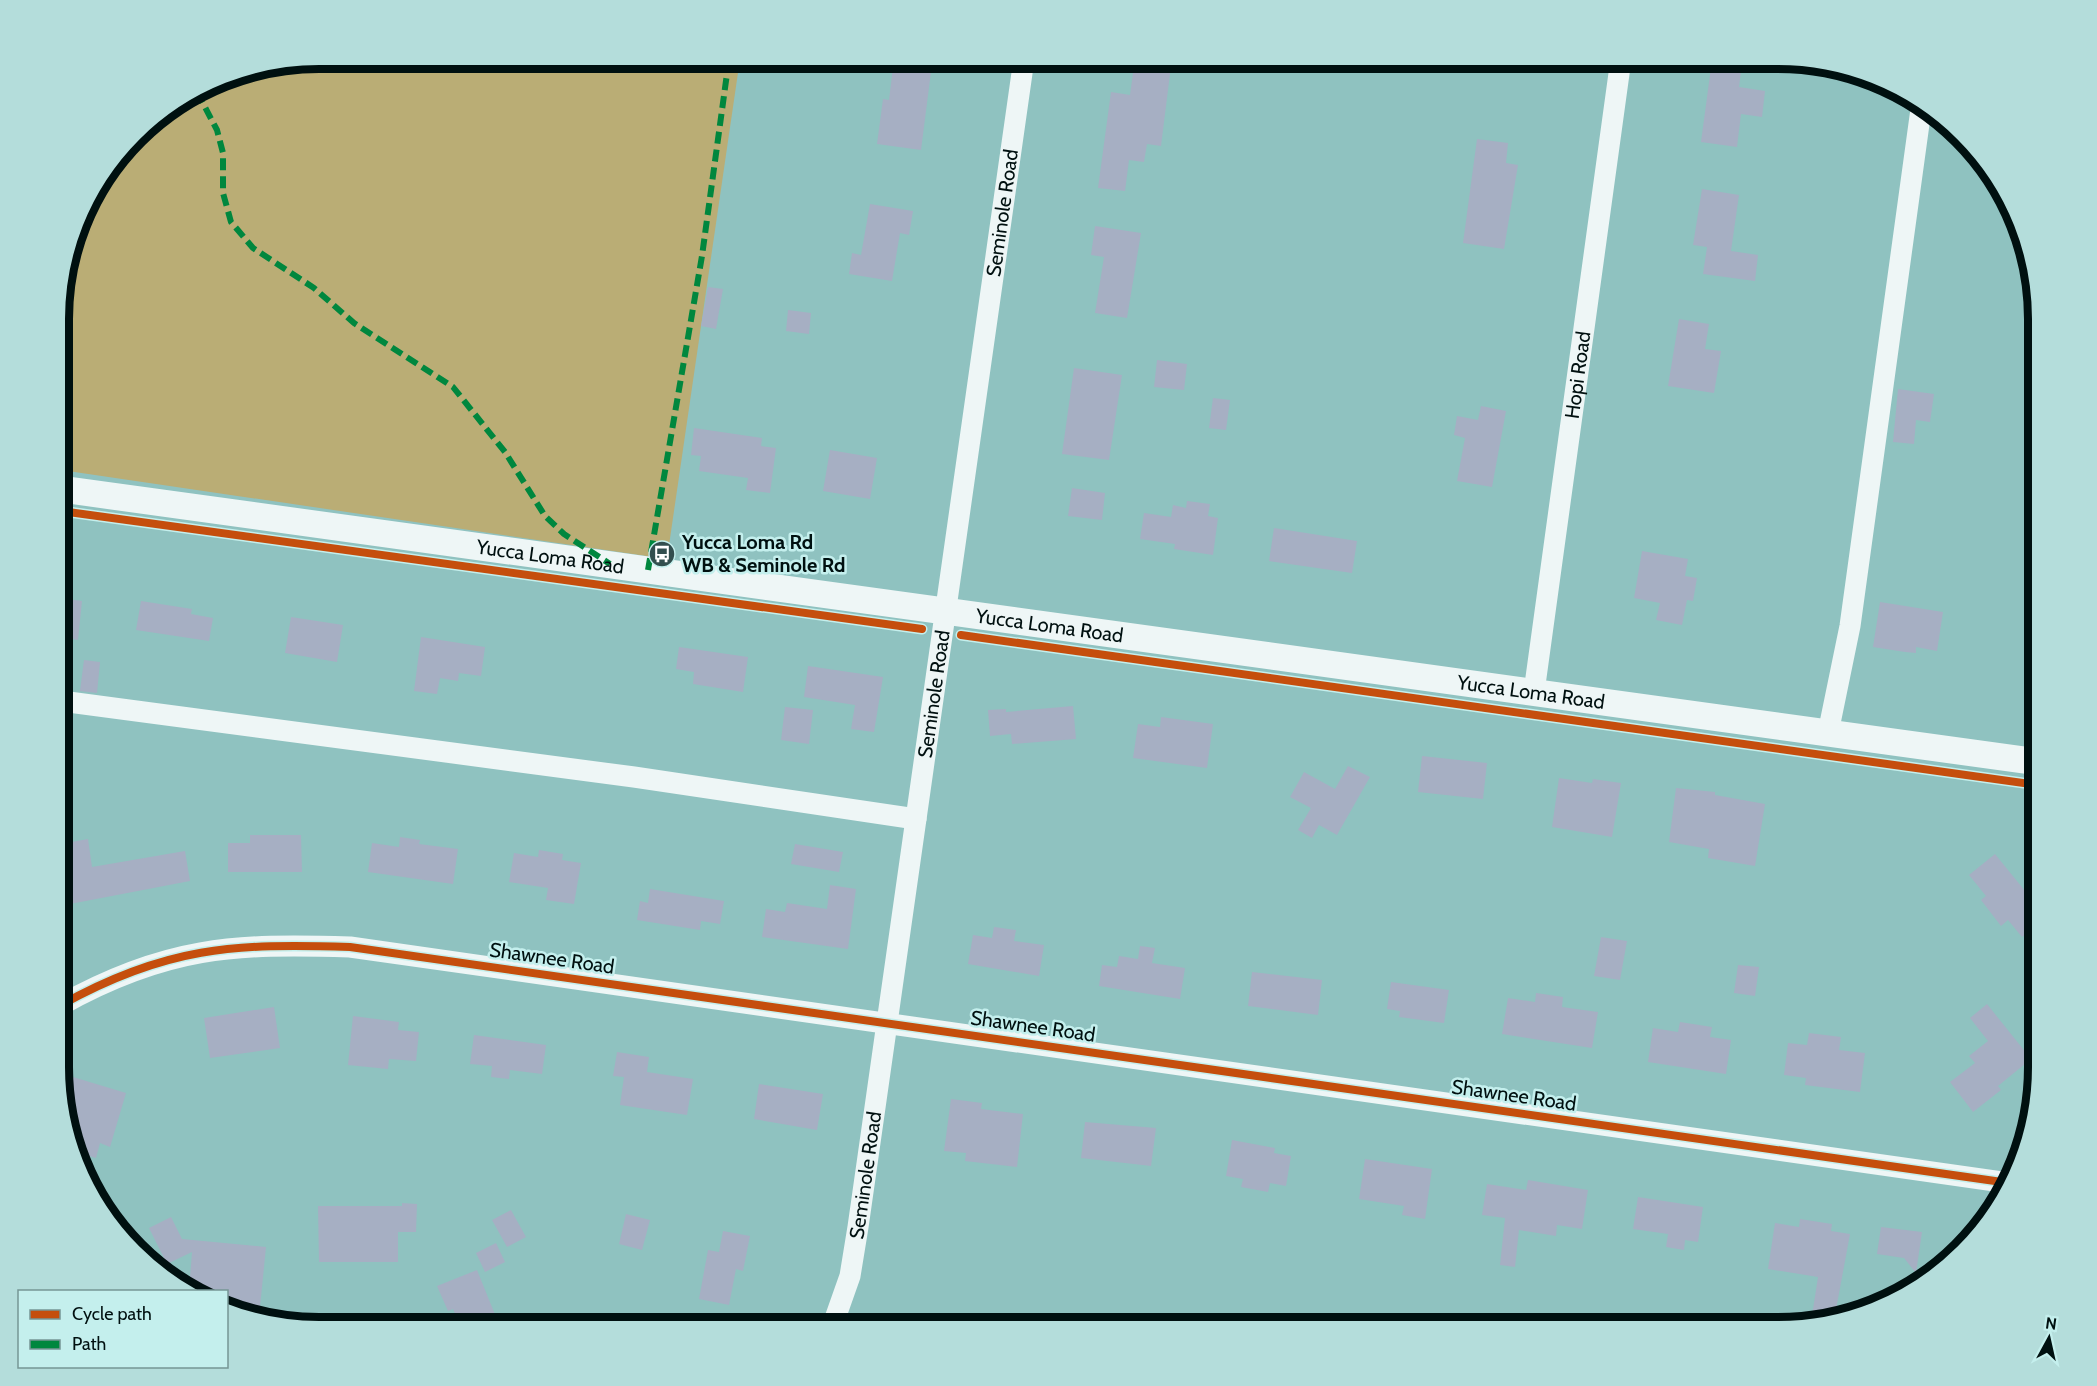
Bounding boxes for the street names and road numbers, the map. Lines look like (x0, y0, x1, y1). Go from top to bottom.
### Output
street label: Seminole Road (981, 148, 1023, 278)
street label: Hopi Road (1560, 330, 1595, 420)
street label: Yucca Loma Road (474, 534, 626, 579)
street label: Yucca Loma Road (973, 603, 1125, 648)
street label: Seminole Road (913, 629, 955, 759)
street label: Yucca Loma Road (1455, 670, 1606, 714)
street label: Shawnee Road (488, 937, 616, 979)
street label: Shawnee Road (969, 1005, 1097, 1047)
street label: Shawnee Road (1450, 1074, 1578, 1116)
street label: Seminole Road (844, 1110, 886, 1241)

